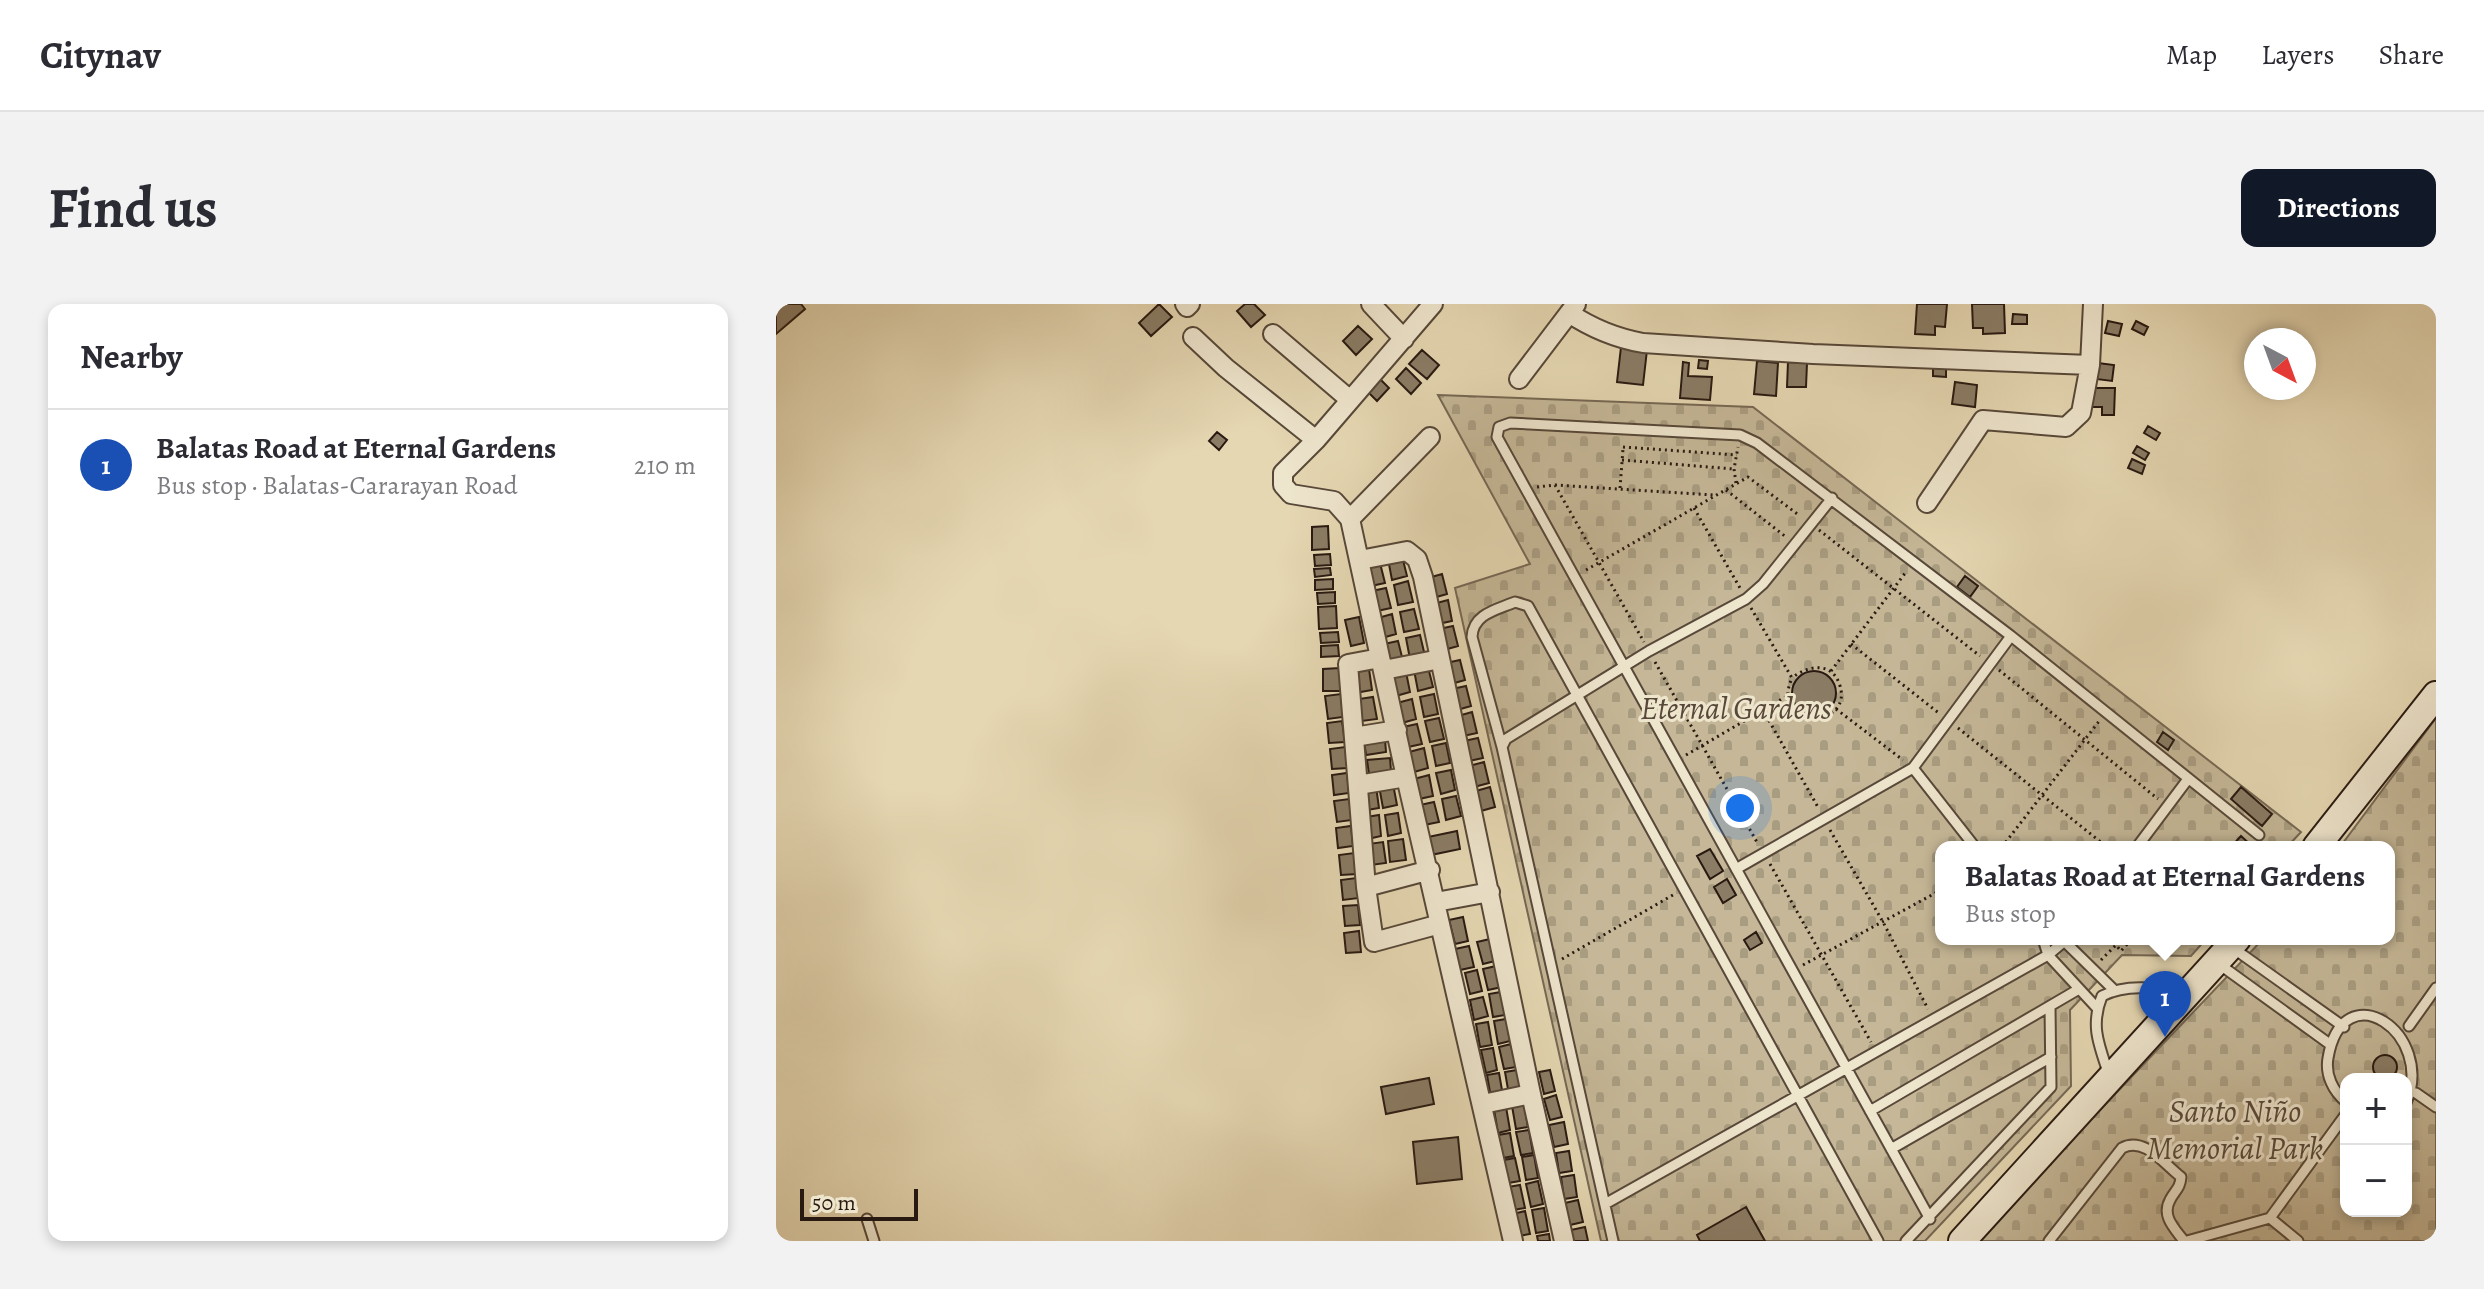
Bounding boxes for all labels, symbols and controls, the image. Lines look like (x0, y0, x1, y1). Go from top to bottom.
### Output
text: Citynav (40, 29, 161, 81)
text: Map (2166, 36, 2217, 74)
text: Layers (2261, 36, 2334, 74)
text: Share (2378, 36, 2444, 74)
button: Directions (2241, 169, 2436, 247)
text: Find us (48, 170, 218, 246)
north arrow (2244, 328, 2316, 400)
text: Nearby (80, 333, 183, 380)
text: Balatas Road at Eternal Gardens (156, 428, 556, 468)
text: 1 (101, 448, 111, 483)
text: 210 m (634, 448, 696, 483)
text: Bus stop · Balatas-Cararayan Road (156, 468, 518, 503)
park label: Eternal Gardens (1640, 686, 1832, 730)
your location (1720, 788, 1760, 828)
popup (1935, 841, 2395, 945)
text: Balatas Road at Eternal Gardens (1965, 856, 2365, 896)
text: Bus stop (1965, 896, 2056, 931)
pin: 1 (2139, 971, 2191, 1037)
map controls (2340, 1073, 2412, 1217)
button: + (2340, 1073, 2412, 1145)
park label: Santo Niño Memorial Park (2147, 1089, 2323, 1170)
button: − (2340, 1145, 2412, 1217)
scale bar (800, 1185, 918, 1221)
text: 50 m (812, 1188, 856, 1218)

